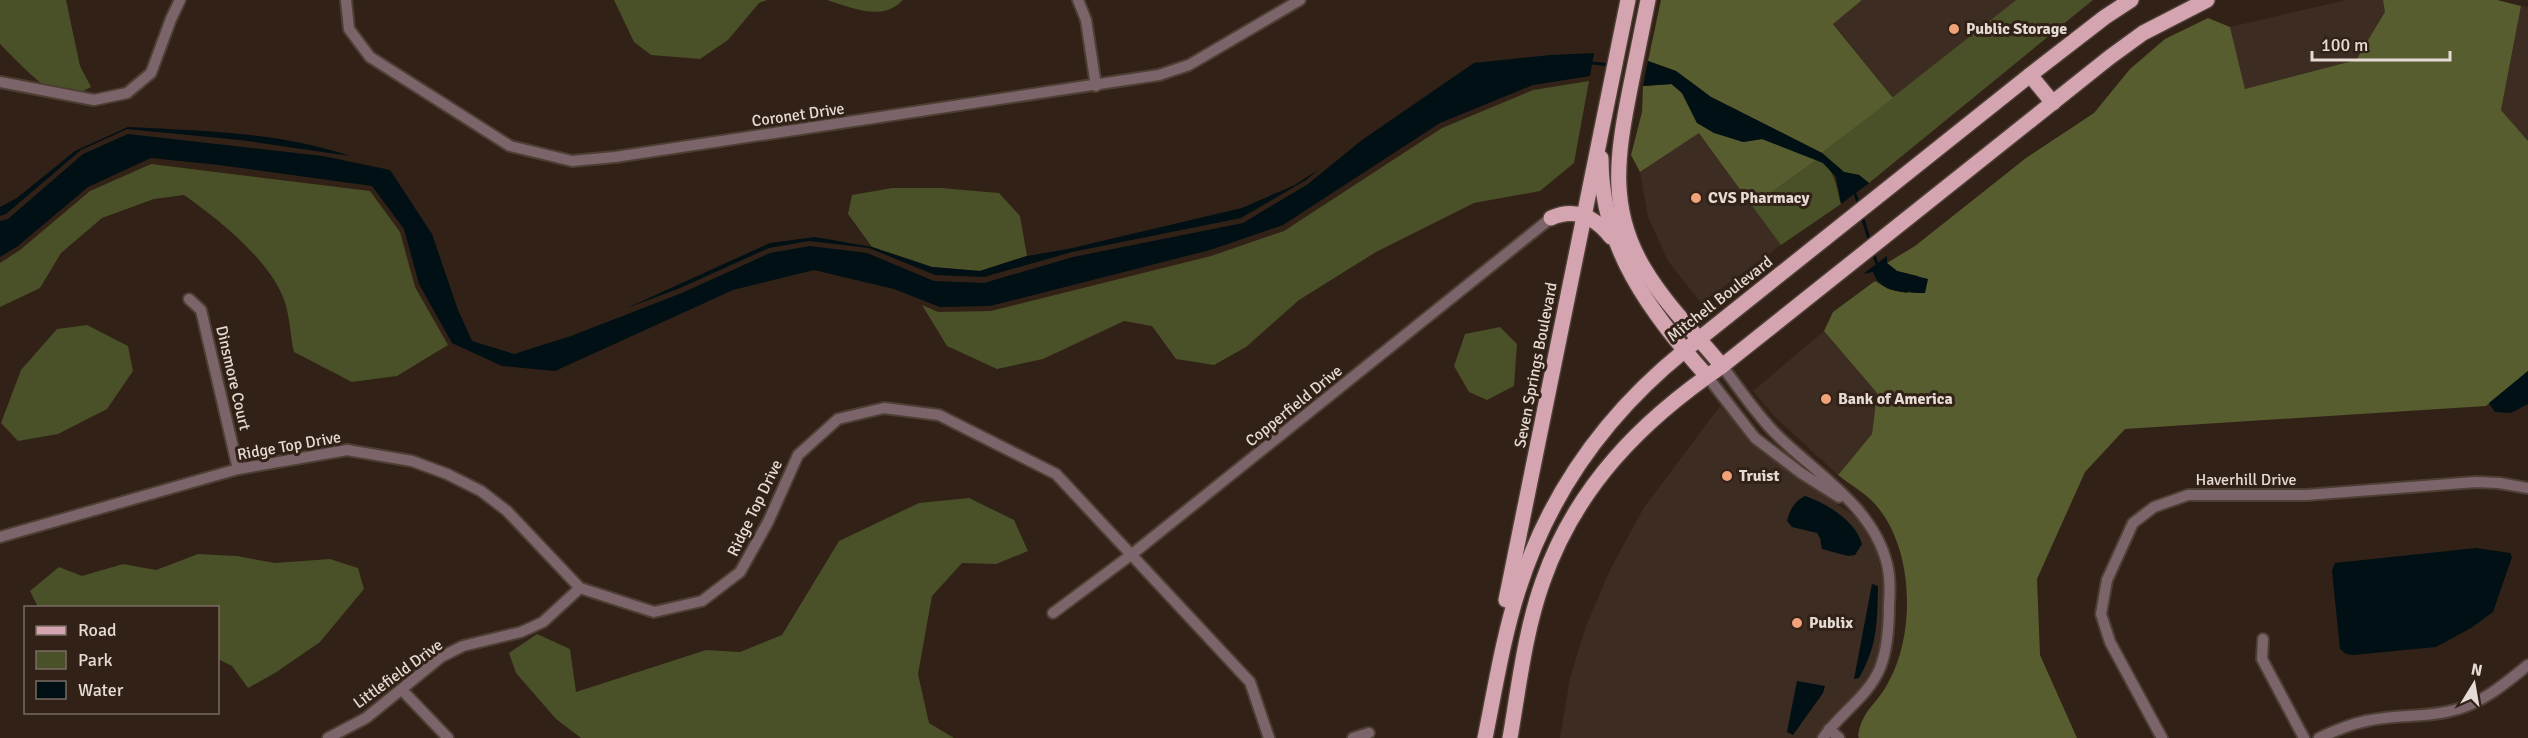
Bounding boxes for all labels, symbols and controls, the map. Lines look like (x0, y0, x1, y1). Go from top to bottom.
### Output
place label: Public Storage (1966, 19, 2067, 39)
marker: Public Storage (1947, 22, 1961, 36)
scale bar (2312, 24, 2450, 62)
text: 100 m (2321, 34, 2368, 56)
street label: Coronet Drive (750, 99, 846, 131)
place label: CVS Pharmacy (1708, 188, 1809, 208)
marker: CVS Pharmacy (1689, 191, 1703, 205)
street label: Mitchell Boulevard (1663, 252, 1777, 346)
street label: Seven Springs Boulevard (1510, 280, 1562, 450)
street label: Dinsmore Court (211, 324, 255, 433)
street label: Copperfield Drive (1242, 361, 1346, 451)
place label: Bank of America (1838, 389, 1953, 409)
marker: Bank of America (1819, 392, 1833, 406)
street label: Ridge Top Drive (236, 427, 342, 465)
street label: Ridge Top Drive (723, 456, 787, 560)
place label: Truist (1739, 466, 1779, 486)
marker: Truist (1720, 469, 1734, 483)
street label: Haverhill Drive (2195, 470, 2297, 490)
legend (24, 606, 219, 714)
place label: Publix (1809, 613, 1853, 633)
marker: Publix (1790, 616, 1804, 630)
text: Road (78, 619, 117, 641)
street label: Littlefield Drive (349, 635, 447, 713)
text: Park (78, 649, 113, 671)
north arrow (2444, 654, 2504, 714)
text: N (2469, 659, 2484, 681)
text: Water (78, 679, 124, 701)

